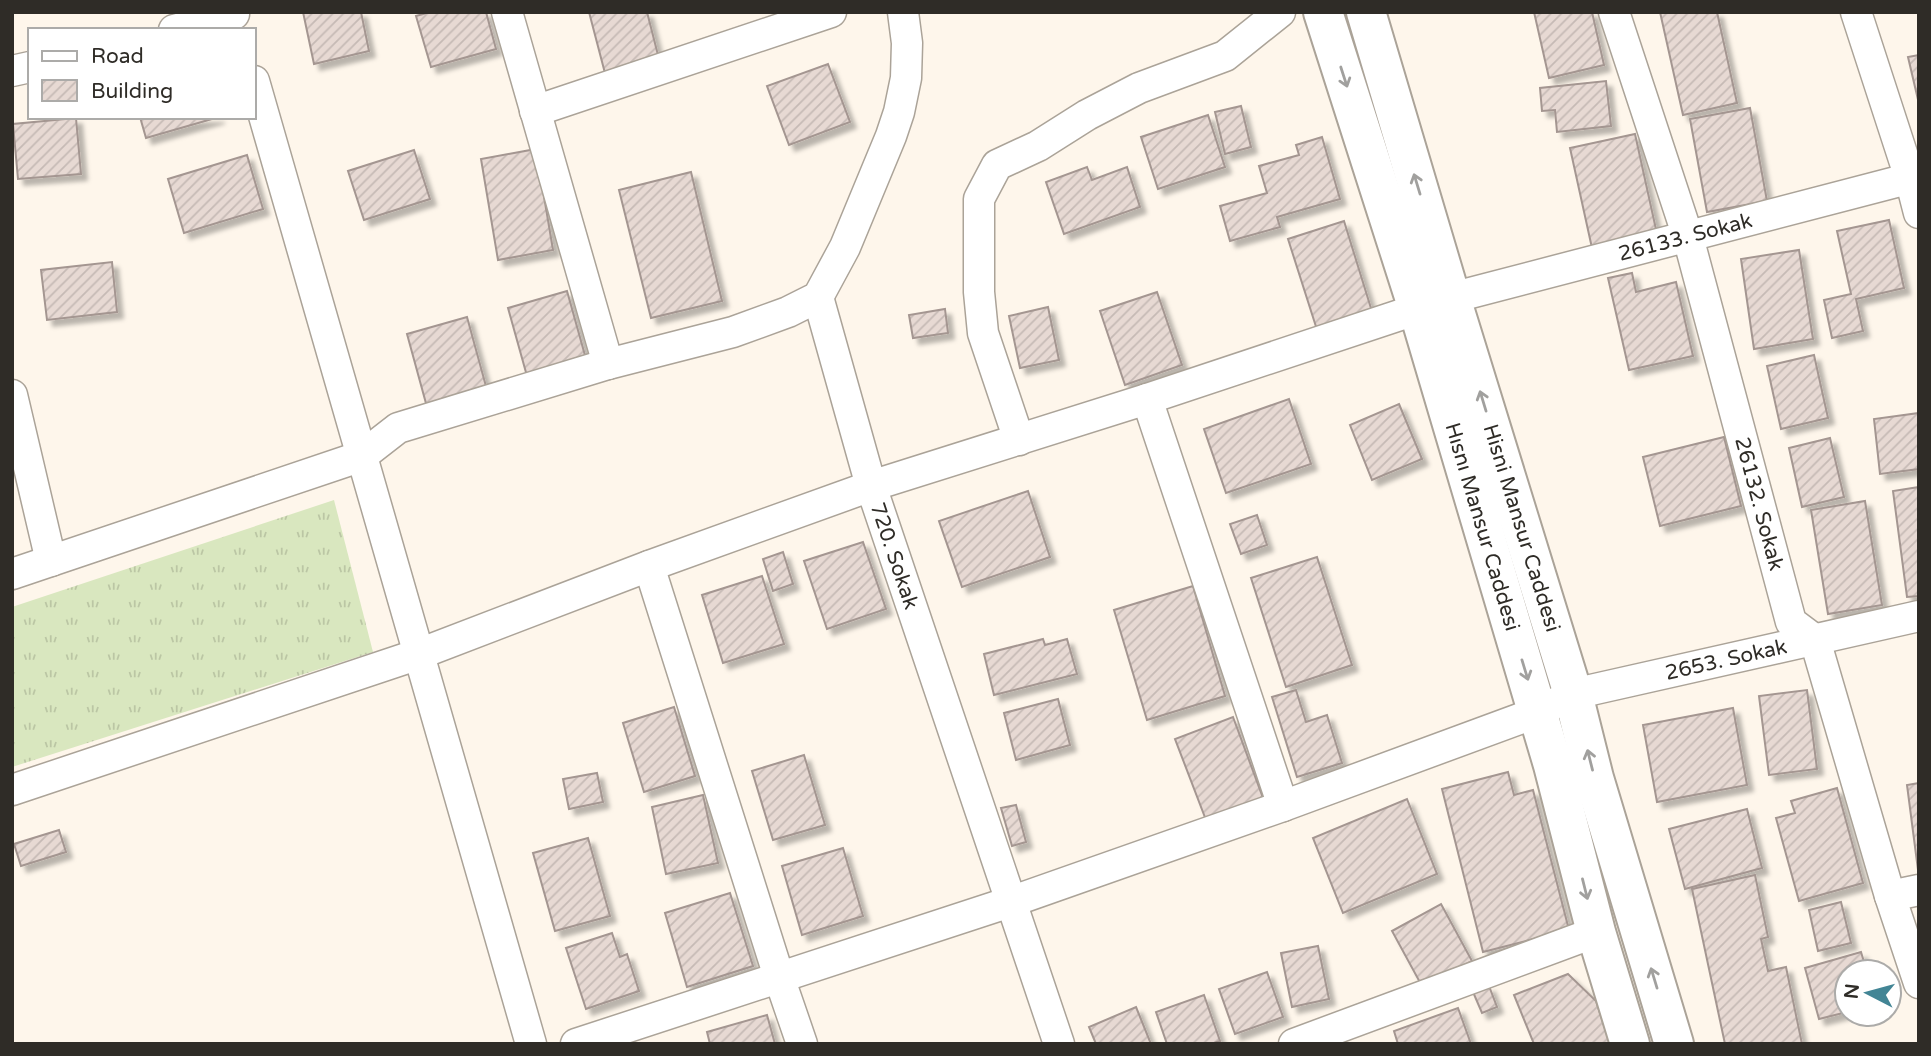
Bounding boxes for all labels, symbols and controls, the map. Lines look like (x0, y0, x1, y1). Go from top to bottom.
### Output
legend (28, 28, 256, 119)
text: Road (91, 44, 144, 69)
one-way arrow (1339, 66, 1351, 88)
text: Building (91, 79, 173, 104)
one-way arrow (1409, 173, 1422, 195)
street label: 26133. Sokak (1616, 208, 1755, 266)
one-way arrow (1476, 391, 1488, 413)
street label: Hısnı Mansur Caddesi (1440, 420, 1525, 634)
street label: Hisni Mansur Caddesi (1478, 421, 1566, 635)
street label: 26132. Sokak (1730, 434, 1789, 573)
street label: 720. Sokak (865, 499, 924, 612)
street label: 2653. Sokak (1663, 634, 1789, 685)
one-way arrow (1520, 658, 1533, 680)
one-way arrow (1583, 749, 1596, 772)
one-way arrow (1579, 877, 1592, 900)
north arrow (1833, 958, 1903, 1028)
one-way arrow (1647, 968, 1660, 990)
text: N (1840, 983, 1864, 1000)

